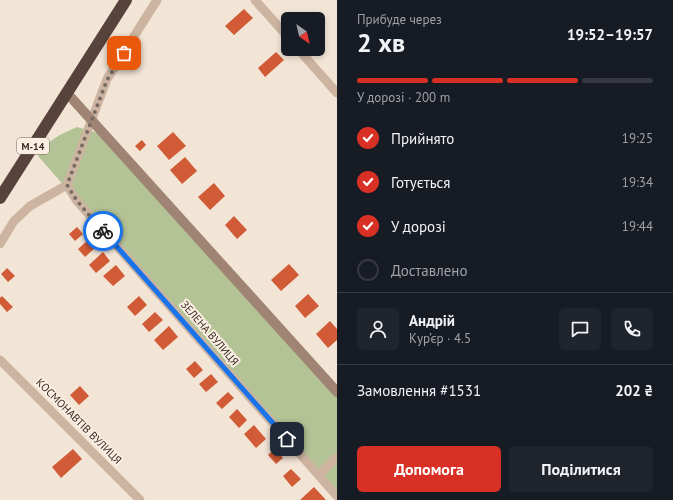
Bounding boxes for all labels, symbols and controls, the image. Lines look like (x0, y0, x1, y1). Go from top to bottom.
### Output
text: Прибуде через (357, 11, 442, 28)
north arrow (281, 12, 325, 56)
map controls (281, 12, 325, 56)
text: 19:52–19:57 (567, 25, 653, 44)
text: 2 хв (357, 26, 405, 59)
pin (107, 36, 141, 70)
icon: bag (113, 42, 135, 64)
text: У дорозі · 200 m (357, 89, 450, 106)
icon: check (357, 127, 379, 149)
text: Прийнято (391, 129, 454, 148)
text: 19:25 (622, 130, 653, 147)
road number: М-14 (17, 138, 49, 154)
icon: check (357, 171, 379, 193)
text: Готується (391, 173, 450, 192)
text: 19:34 (622, 174, 653, 191)
courier (83, 211, 123, 251)
icon: check (357, 215, 379, 237)
text: У дорозі (391, 217, 446, 236)
text: 19:44 (622, 218, 653, 235)
icon: bike (92, 220, 114, 242)
text: Доставлено (391, 261, 467, 280)
street label: ЗЕЛЕНА ВУЛИЦЯ (178, 298, 242, 368)
button: person (357, 308, 399, 350)
button: chat (559, 308, 601, 350)
button: phone (611, 308, 653, 350)
text: Андрій (409, 311, 455, 330)
text: Кур’єр · 4.5 (409, 330, 471, 347)
street label: КОСМОНАВТІВ ВУЛИЦЯ (33, 375, 125, 467)
text: Замовлення #1531 (357, 381, 481, 400)
text: 202 ₴ (615, 381, 653, 400)
pin (270, 422, 304, 456)
icon: home (276, 428, 298, 450)
button: Допомога (357, 446, 501, 492)
button: Поділитися (509, 446, 653, 492)

